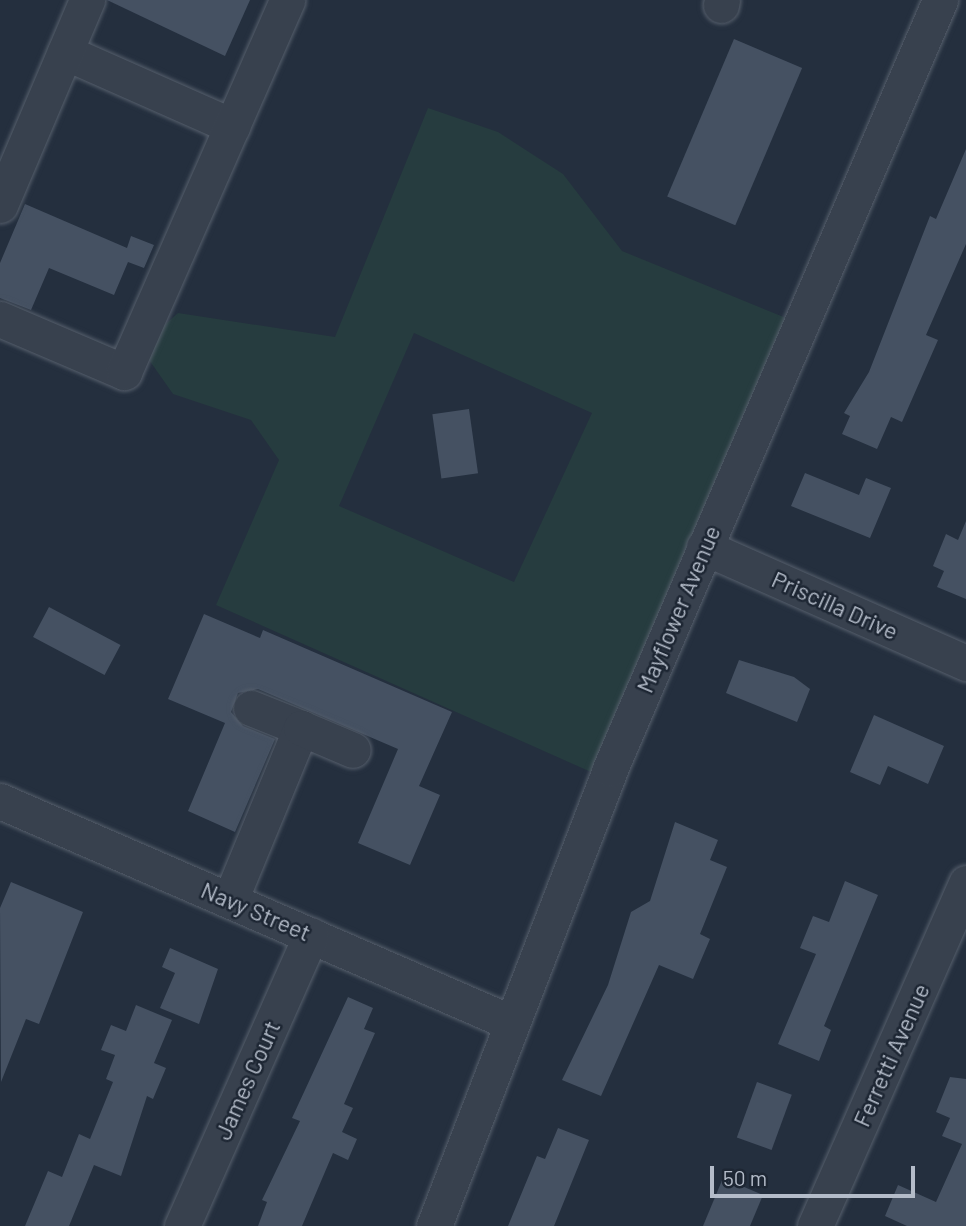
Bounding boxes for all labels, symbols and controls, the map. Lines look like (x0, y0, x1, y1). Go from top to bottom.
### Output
street label: Mayflower Avenue (630, 521, 726, 697)
street label: Priscilla Drive (768, 565, 902, 645)
street label: Navy Street (197, 876, 315, 946)
street label: Ferretti Avenue (847, 979, 935, 1131)
street label: James Court (208, 1016, 286, 1144)
scale bar (714, 1152, 919, 1196)
text: 50 m (723, 1165, 767, 1190)

